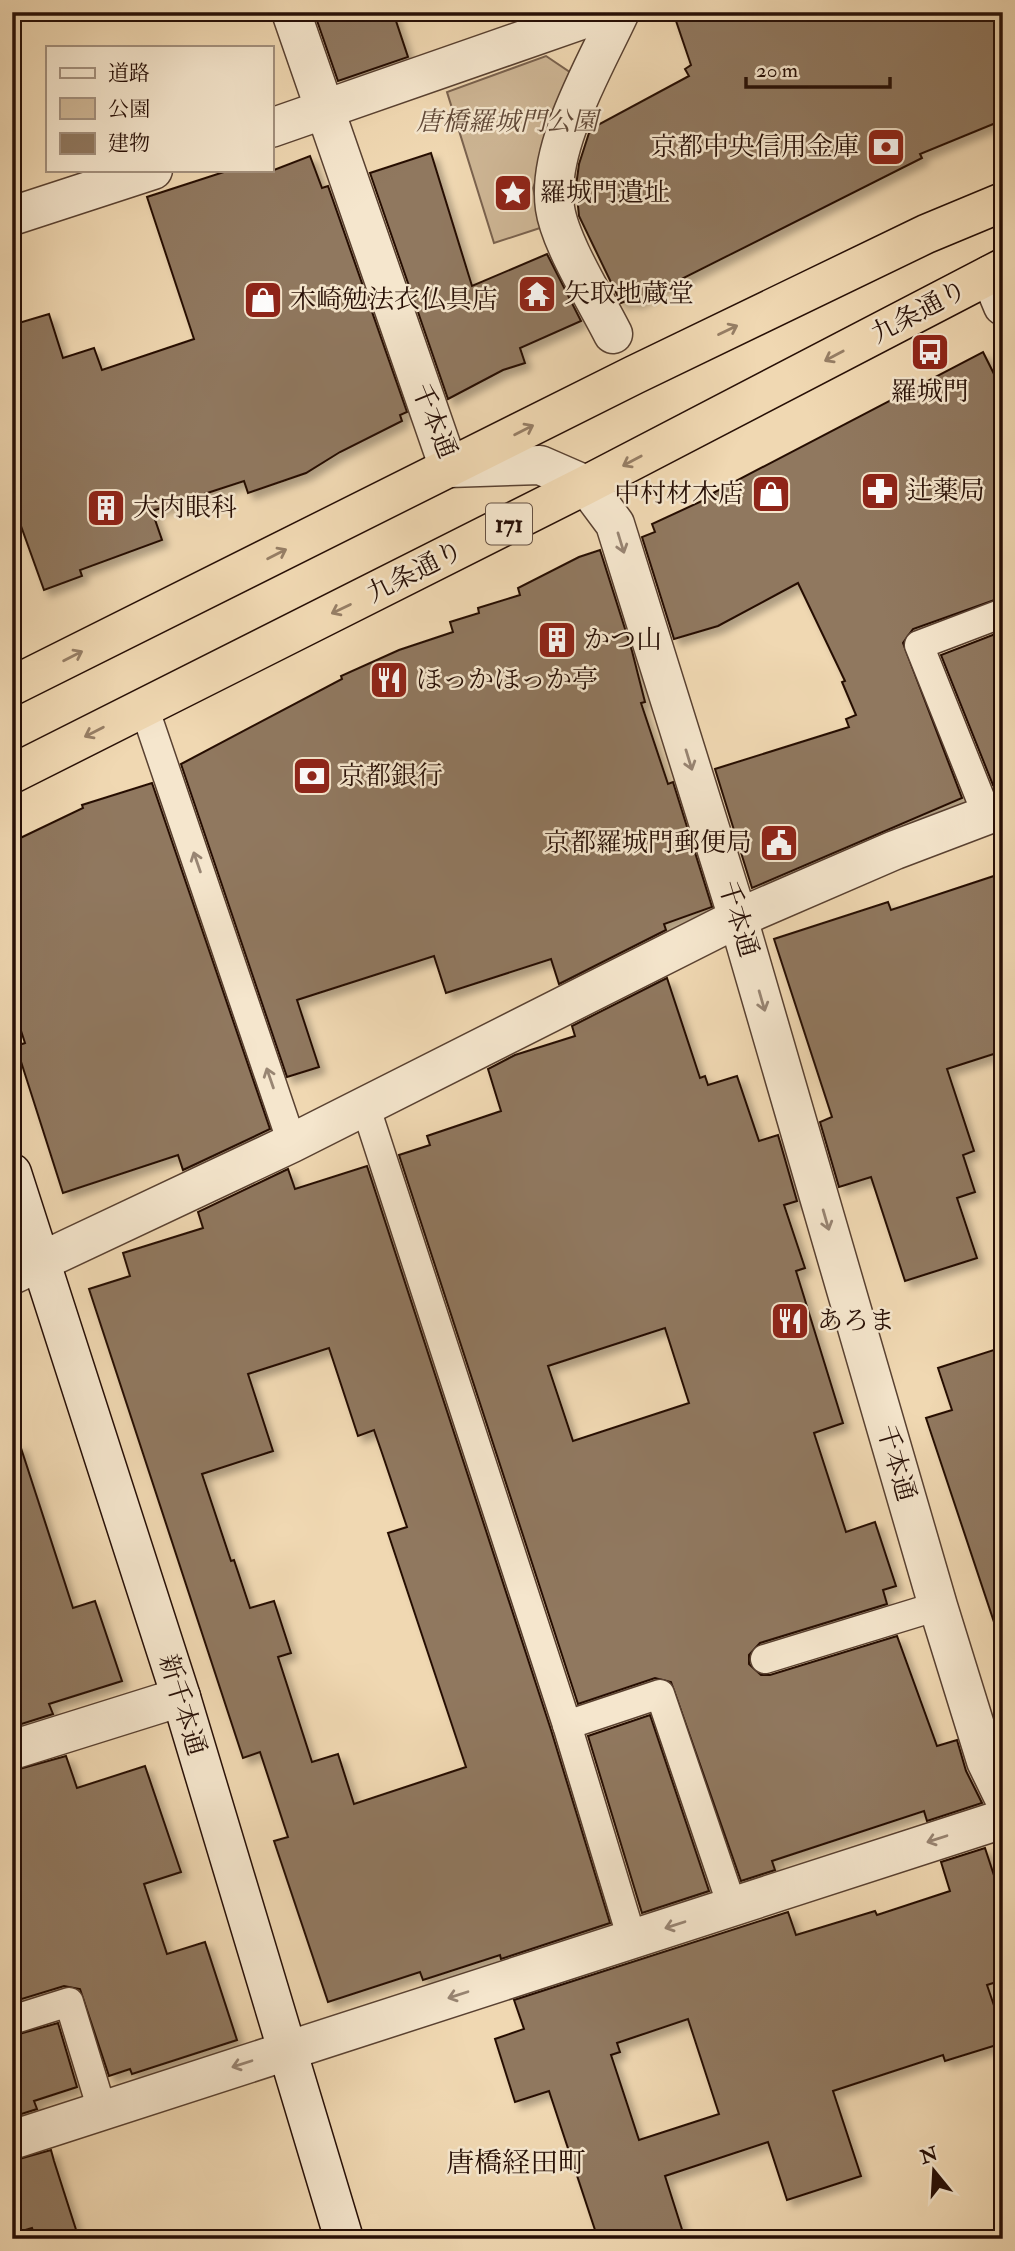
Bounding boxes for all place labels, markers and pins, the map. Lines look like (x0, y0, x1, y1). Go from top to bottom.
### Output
bank icon: 京都中央信用金庫 (865, 126, 907, 168)
place label: 京都中央信用金庫 (651, 131, 859, 163)
place icon: 羅城門遺址 (492, 172, 534, 214)
place label: 羅城門遺址 (540, 177, 670, 209)
temple icon: 矢取地蔵堂 (516, 273, 558, 315)
place label: 矢取地蔵堂 (564, 278, 694, 310)
shop icon: 木崎勉法衣仏具店 (242, 279, 284, 321)
place label: 木崎勉法衣仏具店 (290, 284, 498, 316)
bus stop icon: 羅城門 (909, 331, 951, 373)
place label: 羅城門 (891, 376, 969, 408)
pharmacy icon: 辻薬局 (859, 470, 901, 512)
shop icon: 中村材木店 (750, 473, 792, 515)
place label: 辻薬局 (907, 475, 985, 507)
place label: 中村材木店 (614, 478, 744, 510)
building icon: 大内眼科 (85, 487, 127, 529)
place label: 大内眼科 (133, 492, 237, 524)
building icon: かつ山 (536, 619, 578, 661)
place label: かつ山 (584, 624, 662, 656)
restaurant icon: ほっかほっか亭 (368, 659, 410, 701)
place label: ほっかほっか亭 (416, 664, 598, 696)
bank icon: 京都銀行 (291, 755, 333, 797)
place label: 京都銀行 (339, 760, 443, 792)
public building icon: 京都羅城門郵便局 (758, 822, 800, 864)
place label: 京都羅城門郵便局 (544, 827, 752, 859)
restaurant icon: あろま (769, 1300, 811, 1342)
place label: あろま (817, 1305, 895, 1337)

